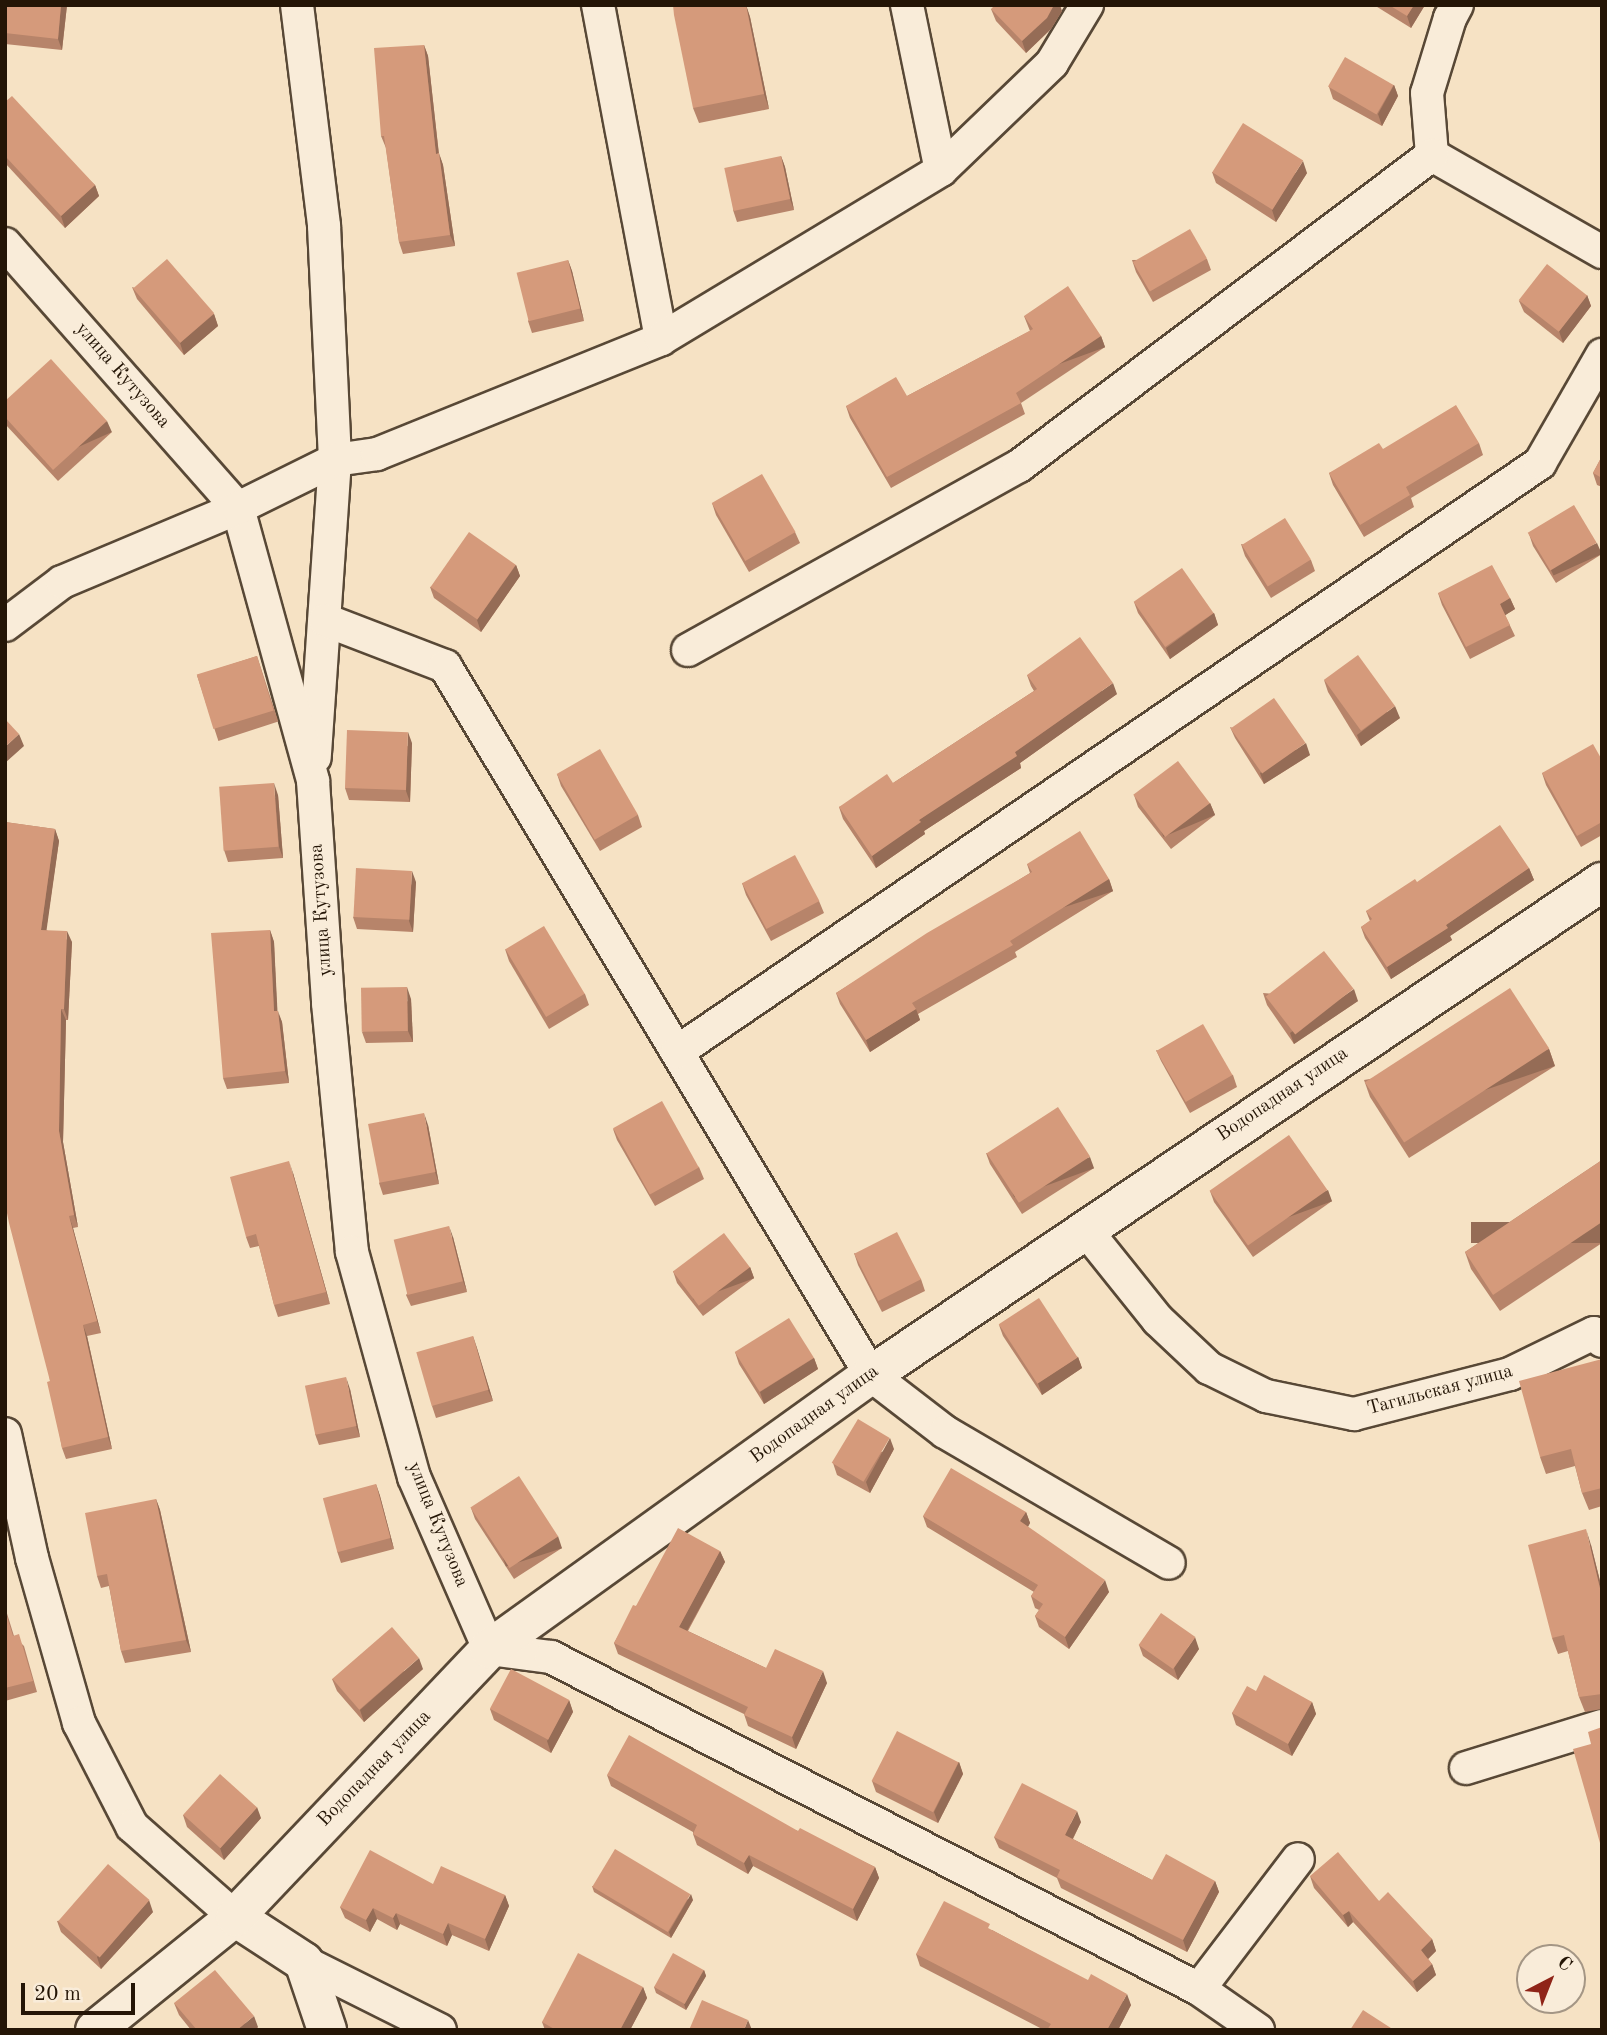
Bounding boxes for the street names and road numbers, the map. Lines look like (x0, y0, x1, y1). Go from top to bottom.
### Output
street label: улица Кутузова (70, 318, 174, 434)
street label: улица Кутузова (306, 843, 338, 977)
street label: Водопадная улица (1213, 1043, 1353, 1147)
street label: Водопадная улица (746, 1361, 884, 1469)
street label: Тагильская улица (1365, 1361, 1515, 1421)
street label: улица Кутузова (402, 1459, 472, 1591)
street label: Водопадная улица (314, 1706, 436, 1832)

